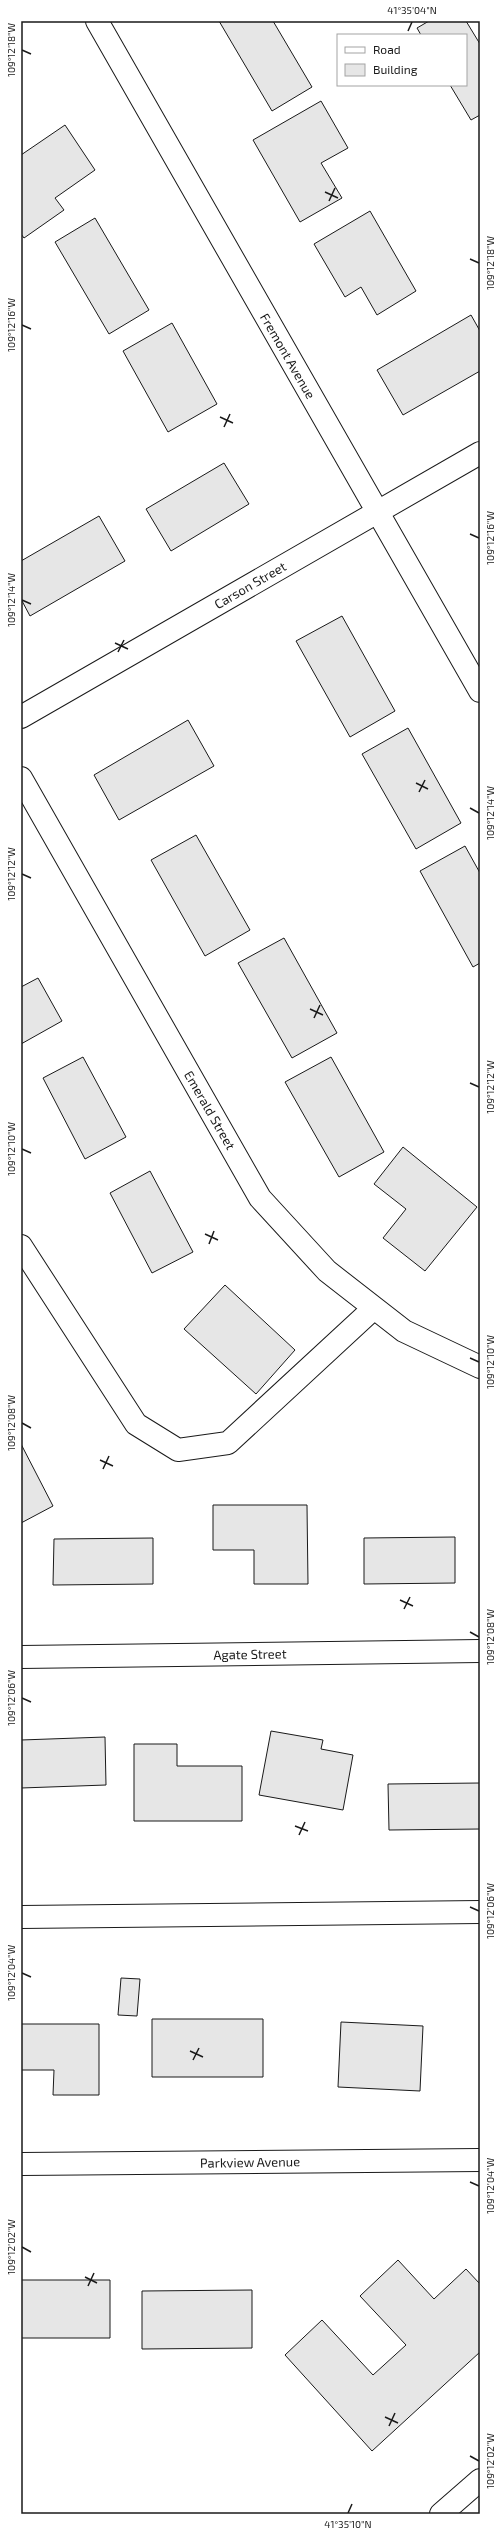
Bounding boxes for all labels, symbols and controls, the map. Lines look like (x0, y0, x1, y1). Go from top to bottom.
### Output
text: 41°35'04"N (387, 4, 437, 16)
text: 109°12'18"W (5, 22, 17, 77)
legend (337, 34, 467, 86)
text: Road (373, 42, 401, 56)
text: Building (373, 62, 418, 76)
text: 109°12'18"W (484, 235, 496, 290)
text: 109°12'16"W (5, 298, 17, 352)
street label: Fremont Avenue (257, 310, 319, 402)
text: 109°12'16"W (484, 511, 496, 565)
street label: Carson Street (211, 558, 289, 612)
text: 109°12'14"W (5, 572, 17, 627)
text: 109°12'14"W (484, 785, 496, 840)
text: 109°12'12"W (5, 847, 17, 901)
text: 109°12'12"W (484, 1060, 496, 1114)
street label: Emerald Street (181, 1068, 239, 1152)
text: 109°12'10"W (5, 1121, 17, 1176)
text: 109°12'10"W (484, 1334, 496, 1389)
text: 109°12'08"W (5, 1394, 17, 1451)
text: 109°12'08"W (484, 1608, 496, 1665)
street label: Agate Street (213, 1645, 287, 1663)
text: 109°12'06"W (5, 1670, 17, 1726)
text: 109°12'06"W (484, 1883, 496, 1939)
text: 109°12'04"W (5, 1944, 17, 2001)
street label: Parkview Avenue (200, 2153, 300, 2171)
text: 109°12'04"W (484, 2157, 496, 2214)
text: 109°12'02"W (5, 2219, 17, 2275)
text: 109°12'02"W (484, 2433, 496, 2489)
text: 41°35'10"N (324, 2518, 372, 2530)

